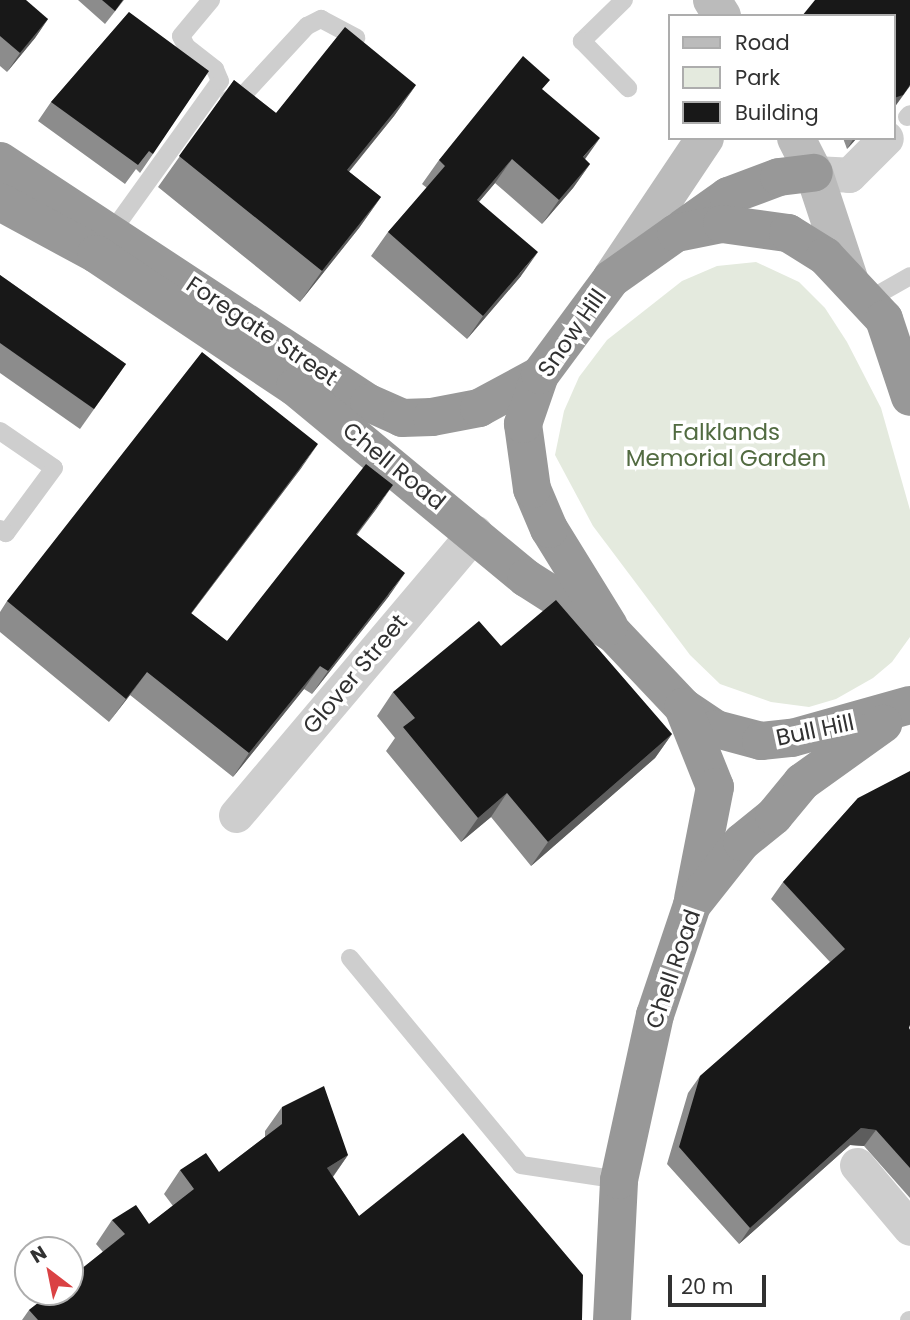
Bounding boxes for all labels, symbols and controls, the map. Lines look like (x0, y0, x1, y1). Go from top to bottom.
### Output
legend (668, 14, 896, 140)
text: Road (735, 28, 790, 57)
text: Park (735, 63, 780, 92)
text: Building (735, 98, 819, 127)
street label: Foregate Street (181, 270, 343, 392)
street label: Snow Hill (532, 284, 612, 382)
street label: Chell Road (337, 416, 451, 516)
park label: Falklands Memorial Garden (626, 418, 826, 472)
street label: Glover Street (297, 609, 413, 739)
street label: Bull Hill (773, 708, 857, 752)
street label: Chell Road (640, 906, 706, 1032)
north arrow (14, 1236, 84, 1306)
text: N (25, 1239, 52, 1270)
scale bar (672, 1260, 770, 1304)
text: 20 m (681, 1272, 734, 1301)

